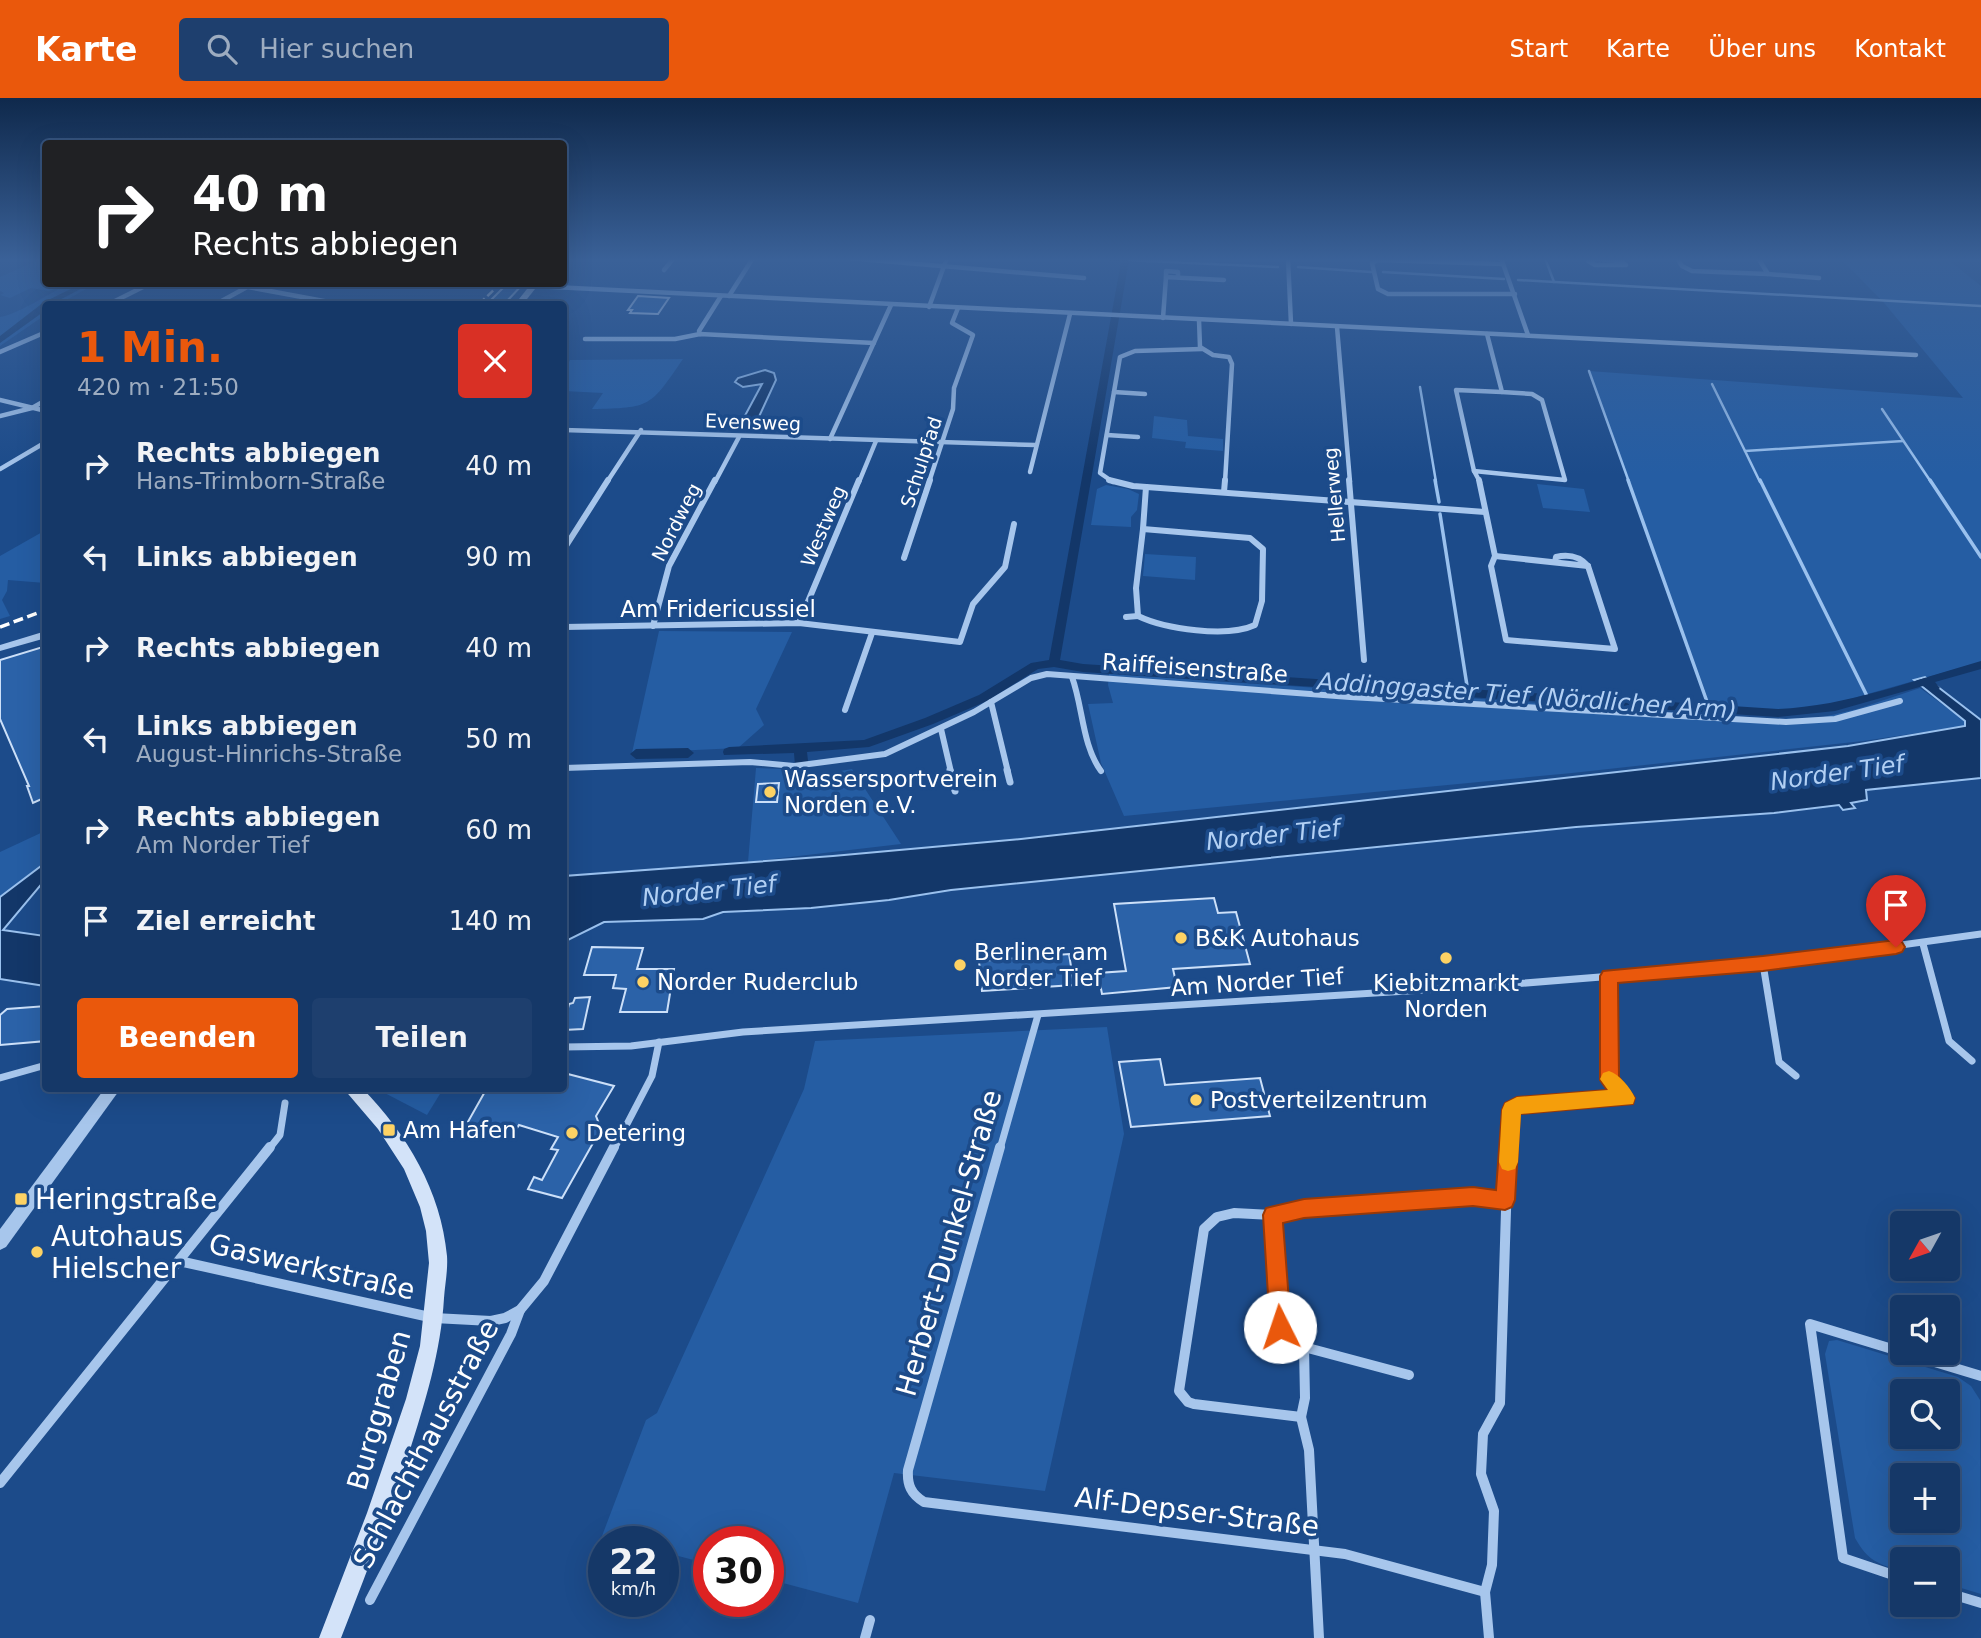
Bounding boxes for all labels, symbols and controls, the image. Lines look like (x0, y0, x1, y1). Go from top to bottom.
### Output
search box (179, 18, 669, 81)
text: Karte (35, 30, 137, 69)
icon: search (203, 30, 241, 68)
text: Hier suchen (259, 34, 414, 64)
text: Start (1509, 35, 1568, 63)
text: Karte (1606, 35, 1670, 63)
text: Über uns (1708, 35, 1816, 63)
text: Kontakt (1854, 35, 1946, 63)
text: 40 m (192, 166, 328, 223)
icon: right (77, 168, 168, 259)
text: Rechts abbiegen (192, 225, 459, 263)
text: 1 Min. (77, 323, 223, 372)
button: close (458, 324, 532, 398)
text: 420 m · 21:50 (77, 374, 239, 400)
street label: Evensweg (705, 409, 801, 435)
street label: Schulpfad (896, 414, 946, 510)
text: Rechts abbiegen (136, 438, 381, 468)
icon: right (77, 447, 115, 485)
street label: Hellerweg (1319, 447, 1349, 543)
text: 40 m (465, 451, 532, 481)
text: Hans-Trimborn-Straße (136, 468, 385, 494)
street label: Nordweg (647, 479, 705, 565)
street label: Westweg (796, 482, 850, 570)
icon: left (77, 538, 115, 576)
text: Links abbiegen (136, 542, 358, 572)
text: 90 m (465, 542, 532, 572)
street label: Am Fridericussiel (620, 596, 816, 622)
icon: right (77, 629, 115, 667)
text: Rechts abbiegen (136, 633, 381, 663)
text: 40 m (465, 633, 532, 663)
street label: Raiffeisenstraße (1101, 649, 1289, 687)
water label: Addinggaster Tief (Nördlicher Arm) (1314, 667, 1738, 725)
text: Links abbiegen (136, 711, 358, 741)
icon: left (77, 720, 115, 758)
text: 50 m (465, 724, 532, 754)
text: August-Hinrichs-Straße (136, 741, 402, 767)
water label: Norder Tief (1768, 749, 1909, 796)
place label: Wassersportverein Norden e.V. (784, 766, 998, 818)
marker: Wassersportverein Norden e.V. (762, 784, 778, 800)
text: Rechts abbiegen (136, 802, 381, 832)
icon: right (77, 811, 115, 849)
water label: Norder Tief (1205, 814, 1345, 856)
text: 60 m (465, 815, 532, 845)
text: Am Norder Tief (136, 832, 309, 858)
water label: Norder Tief (641, 870, 781, 912)
pin (1866, 875, 1926, 947)
icon: arrive (1877, 886, 1915, 924)
icon: arrive (77, 902, 115, 940)
text: Ziel erreicht (136, 906, 316, 936)
text: 140 m (449, 906, 532, 936)
place label: B&K Autohaus (1195, 925, 1360, 951)
marker: B&K Autohaus (1173, 930, 1189, 946)
place label: Berliner am Norder Tief (974, 939, 1108, 991)
marker: Kiebitzmarkt Norden (1438, 950, 1454, 966)
marker: Berliner am Norder Tief (952, 957, 968, 973)
street label: Am Norder Tief (1170, 963, 1345, 1001)
place label: Norder Ruderclub (657, 969, 858, 995)
place label: Kiebitzmarkt Norden (1373, 970, 1519, 1022)
marker: Norder Ruderclub (635, 974, 651, 990)
button: Beenden (77, 998, 298, 1078)
button: Teilen (312, 998, 532, 1078)
street label: Herbert-Dunkel-Straße (889, 1086, 1009, 1400)
place label: Postverteilzentrum (1210, 1087, 1428, 1113)
marker: Postverteilzentrum (1188, 1092, 1204, 1108)
place label: Am Hafen (403, 1117, 517, 1143)
place label: Detering (586, 1120, 686, 1146)
marker: Am Hafen (381, 1122, 397, 1138)
marker: Detering (564, 1125, 580, 1141)
place label: Heringstraße (35, 1183, 217, 1216)
marker: Heringstraße (13, 1191, 29, 1207)
north arrow (1890, 1211, 1960, 1281)
map controls (1890, 1211, 1960, 1617)
place label: Autohaus Hielscher (51, 1220, 183, 1285)
street label: Gaswerkstraße (206, 1227, 418, 1307)
marker: Autohaus Hielscher (29, 1244, 45, 1260)
position arrow (1243, 1290, 1317, 1364)
button: sound (1890, 1295, 1960, 1365)
street label: Schlachthausstraße (347, 1314, 505, 1574)
street label: Burggraben (340, 1326, 418, 1494)
button: search (1890, 1379, 1960, 1449)
button: + (1890, 1463, 1960, 1533)
street label: Alf-Depser-Straße (1073, 1481, 1321, 1543)
speed limit sign: 30 (693, 1526, 784, 1617)
text: 22 (609, 1542, 658, 1582)
button: − (1890, 1547, 1960, 1617)
text: km/h (611, 1578, 656, 1599)

